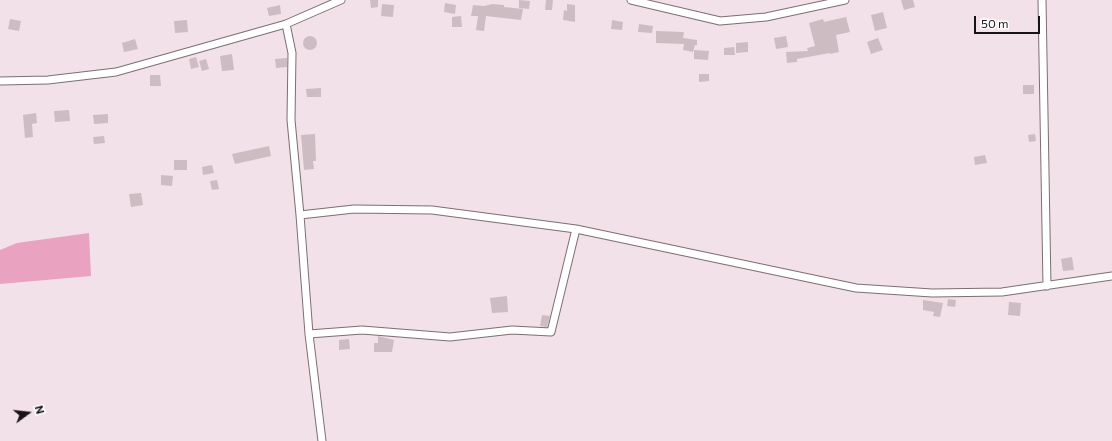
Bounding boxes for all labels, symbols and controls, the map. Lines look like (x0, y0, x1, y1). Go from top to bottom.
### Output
scale bar (976, 8, 1042, 34)
text: 50 m (981, 16, 1009, 30)
north arrow (8, 393, 48, 433)
text: N (33, 404, 47, 415)

